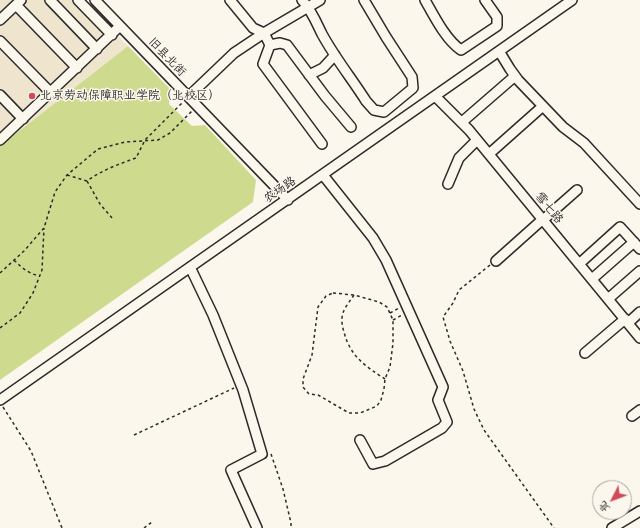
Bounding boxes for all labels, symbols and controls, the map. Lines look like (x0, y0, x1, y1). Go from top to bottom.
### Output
street label: 旧县北街 (145, 35, 189, 79)
place label: 北京劳动保障职业学院（北校区） (40, 89, 220, 103)
marker: 北京劳动保障职业学院（北校区） (27, 91, 37, 101)
street label: 农场路 (261, 174, 299, 206)
street label: 雪七路 (532, 189, 566, 227)
north arrow (592, 480, 632, 520)
text: 北 (593, 498, 613, 517)

